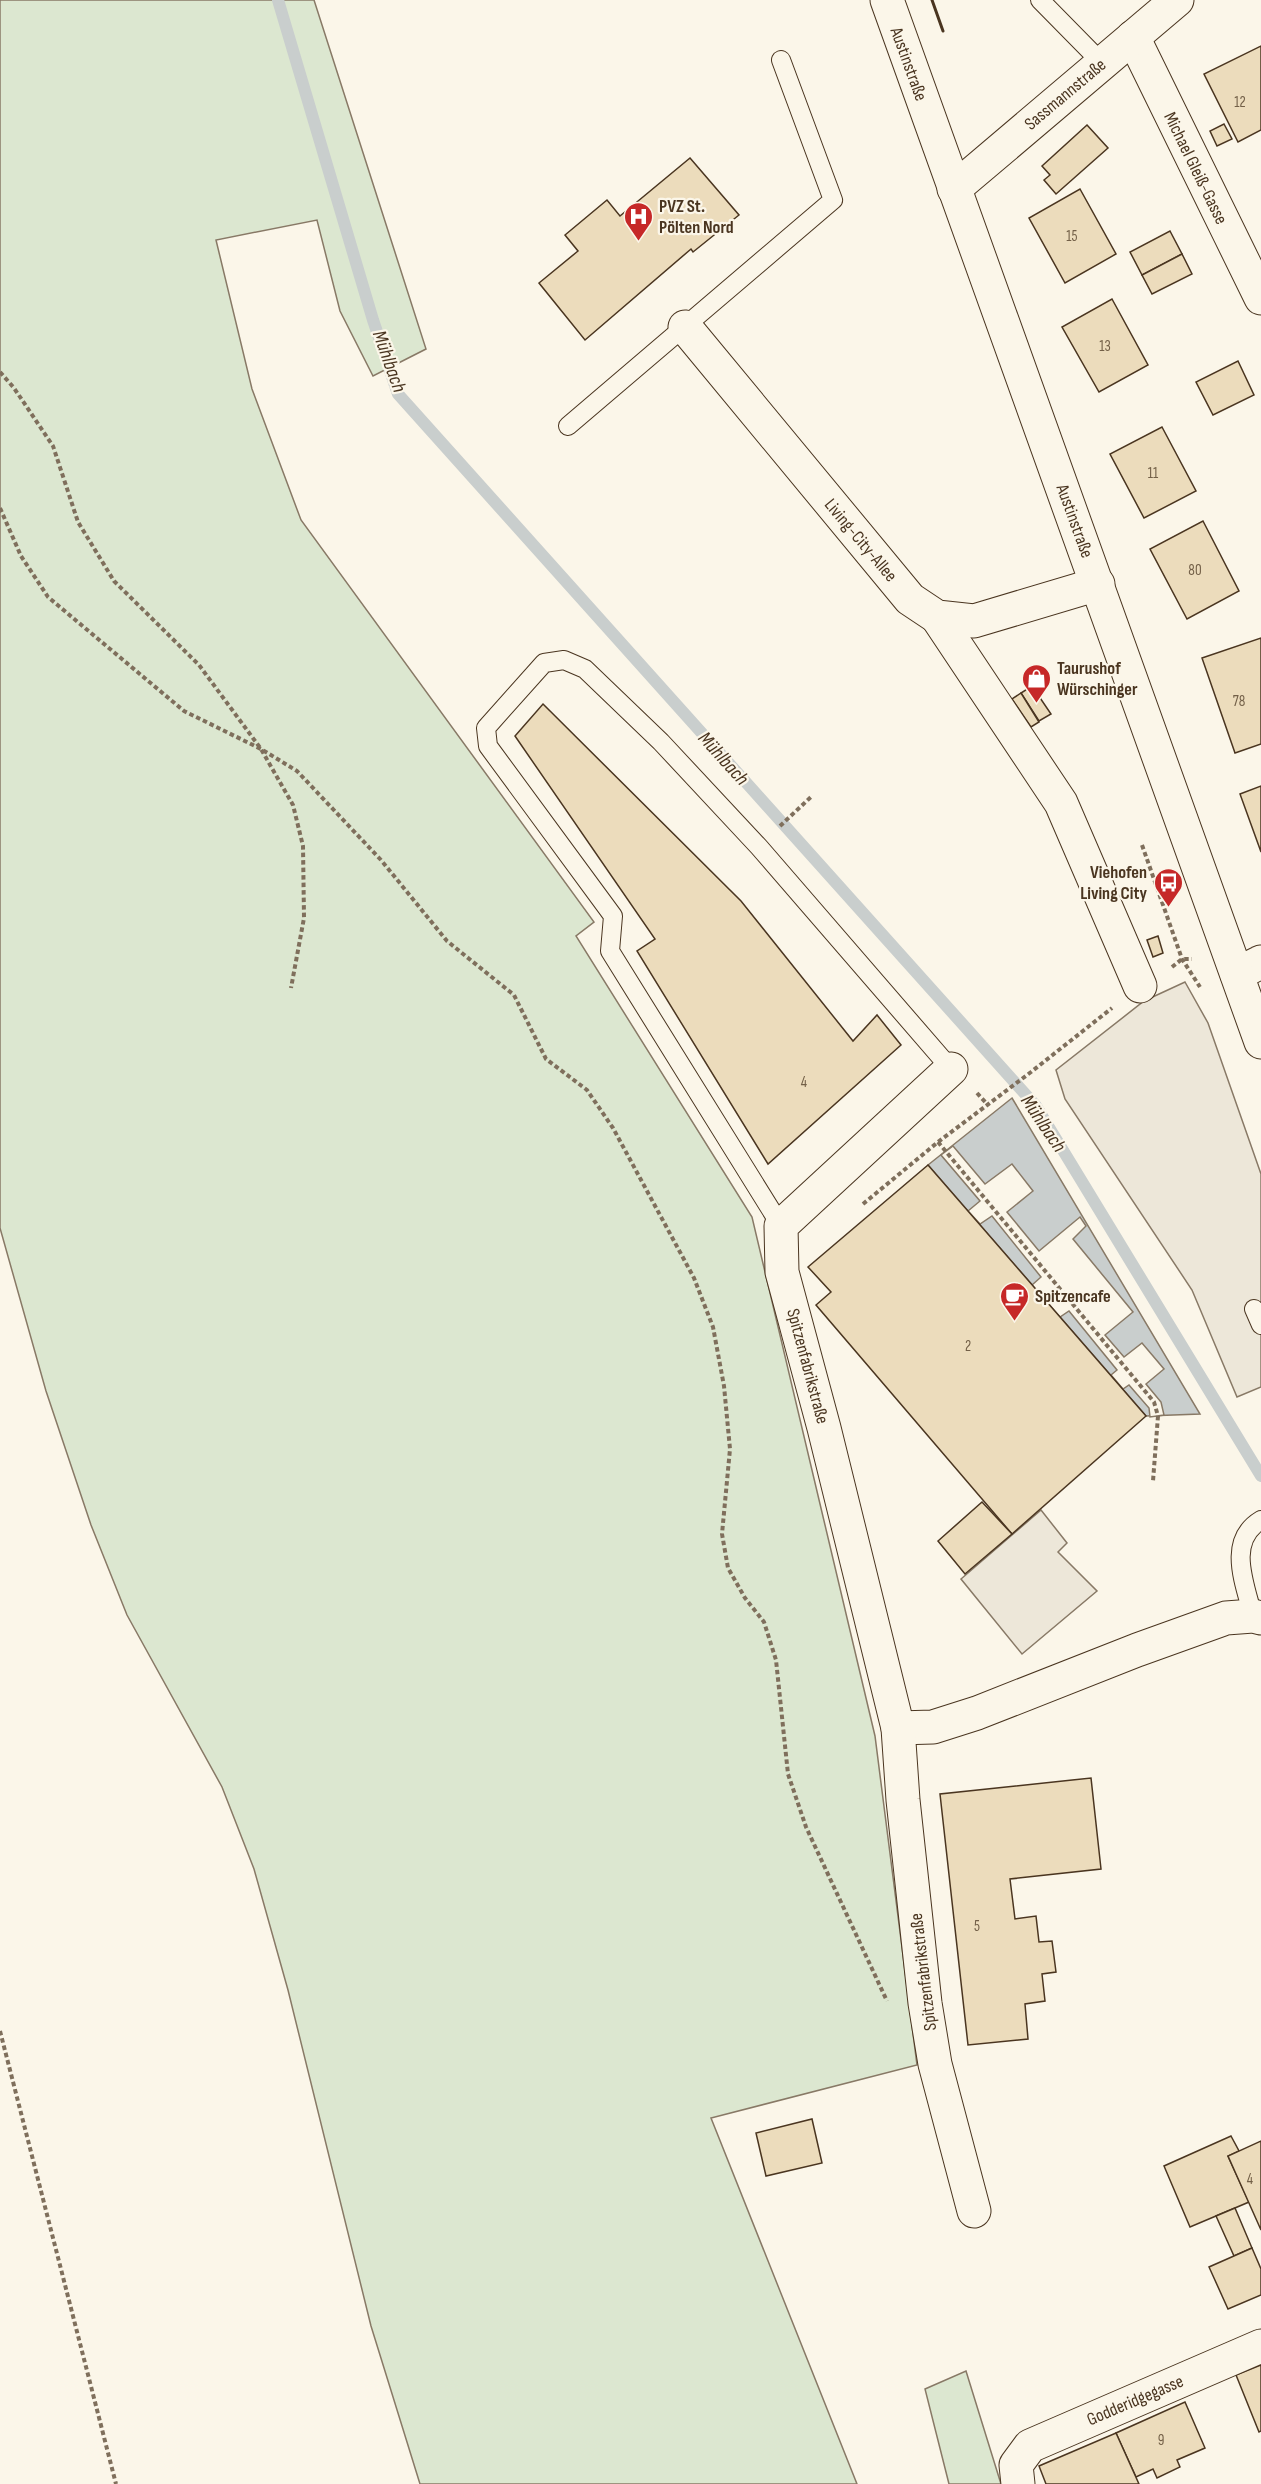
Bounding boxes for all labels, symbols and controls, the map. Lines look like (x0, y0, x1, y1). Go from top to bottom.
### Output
street label: Austinstraße (885, 24, 932, 104)
street label: Sassmannstraße (1020, 54, 1110, 135)
house number: 12 (1234, 93, 1246, 112)
street label: Michael Gleiß-Gasse (1159, 109, 1232, 228)
place label: PVZ St. Pölten Nord (659, 196, 734, 238)
hospital icon: PVZ St. Pölten Nord (622, 200, 654, 242)
house number: 15 (1066, 227, 1078, 246)
water label: Mühlbach (367, 327, 411, 396)
house number: 13 (1099, 337, 1111, 356)
house number: 11 (1148, 464, 1159, 483)
street label: Austinstraße (1051, 481, 1098, 561)
street label: Living-City-Allee (820, 495, 901, 586)
house number: 80 (1188, 561, 1202, 580)
place label: Taurushof Würschinger (1057, 658, 1138, 700)
shop icon: Taurushof Würschinger (1020, 662, 1052, 704)
house number: 78 (1233, 692, 1245, 711)
water label: Mühlbach (693, 727, 754, 791)
place label: Viehofen Living City (1080, 862, 1147, 904)
bus stop icon: Viehofen Living City (1152, 866, 1184, 908)
house number: 4 (801, 1073, 807, 1092)
water label: Mühlbach (1015, 1090, 1071, 1157)
cafe icon: Spitzencafe (998, 1280, 1030, 1322)
place label: Spitzencafe (1035, 1286, 1111, 1307)
street label: Spitzenfabrikstraße (782, 1306, 833, 1426)
house number: 2 (965, 1337, 971, 1356)
street label: Spitzenfabrikstraße (906, 1912, 941, 2032)
house number: 5 (974, 1917, 980, 1936)
house number: 4 (1247, 2170, 1253, 2189)
street label: Godderidgegasse (1084, 2371, 1187, 2430)
house number: 9 (1158, 2431, 1164, 2450)

